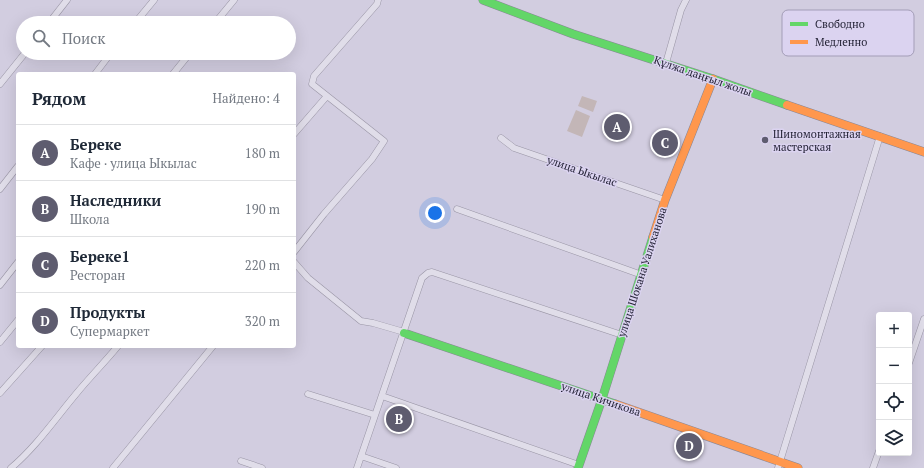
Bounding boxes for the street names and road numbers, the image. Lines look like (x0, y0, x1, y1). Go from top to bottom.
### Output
street label: Құлжа даңғыл жолы (652, 53, 754, 99)
street label: улица Ыкылас (544, 152, 619, 190)
street label: улица Шокана Уалиханова (614, 205, 670, 340)
street label: улица Кичикова (559, 379, 643, 419)

